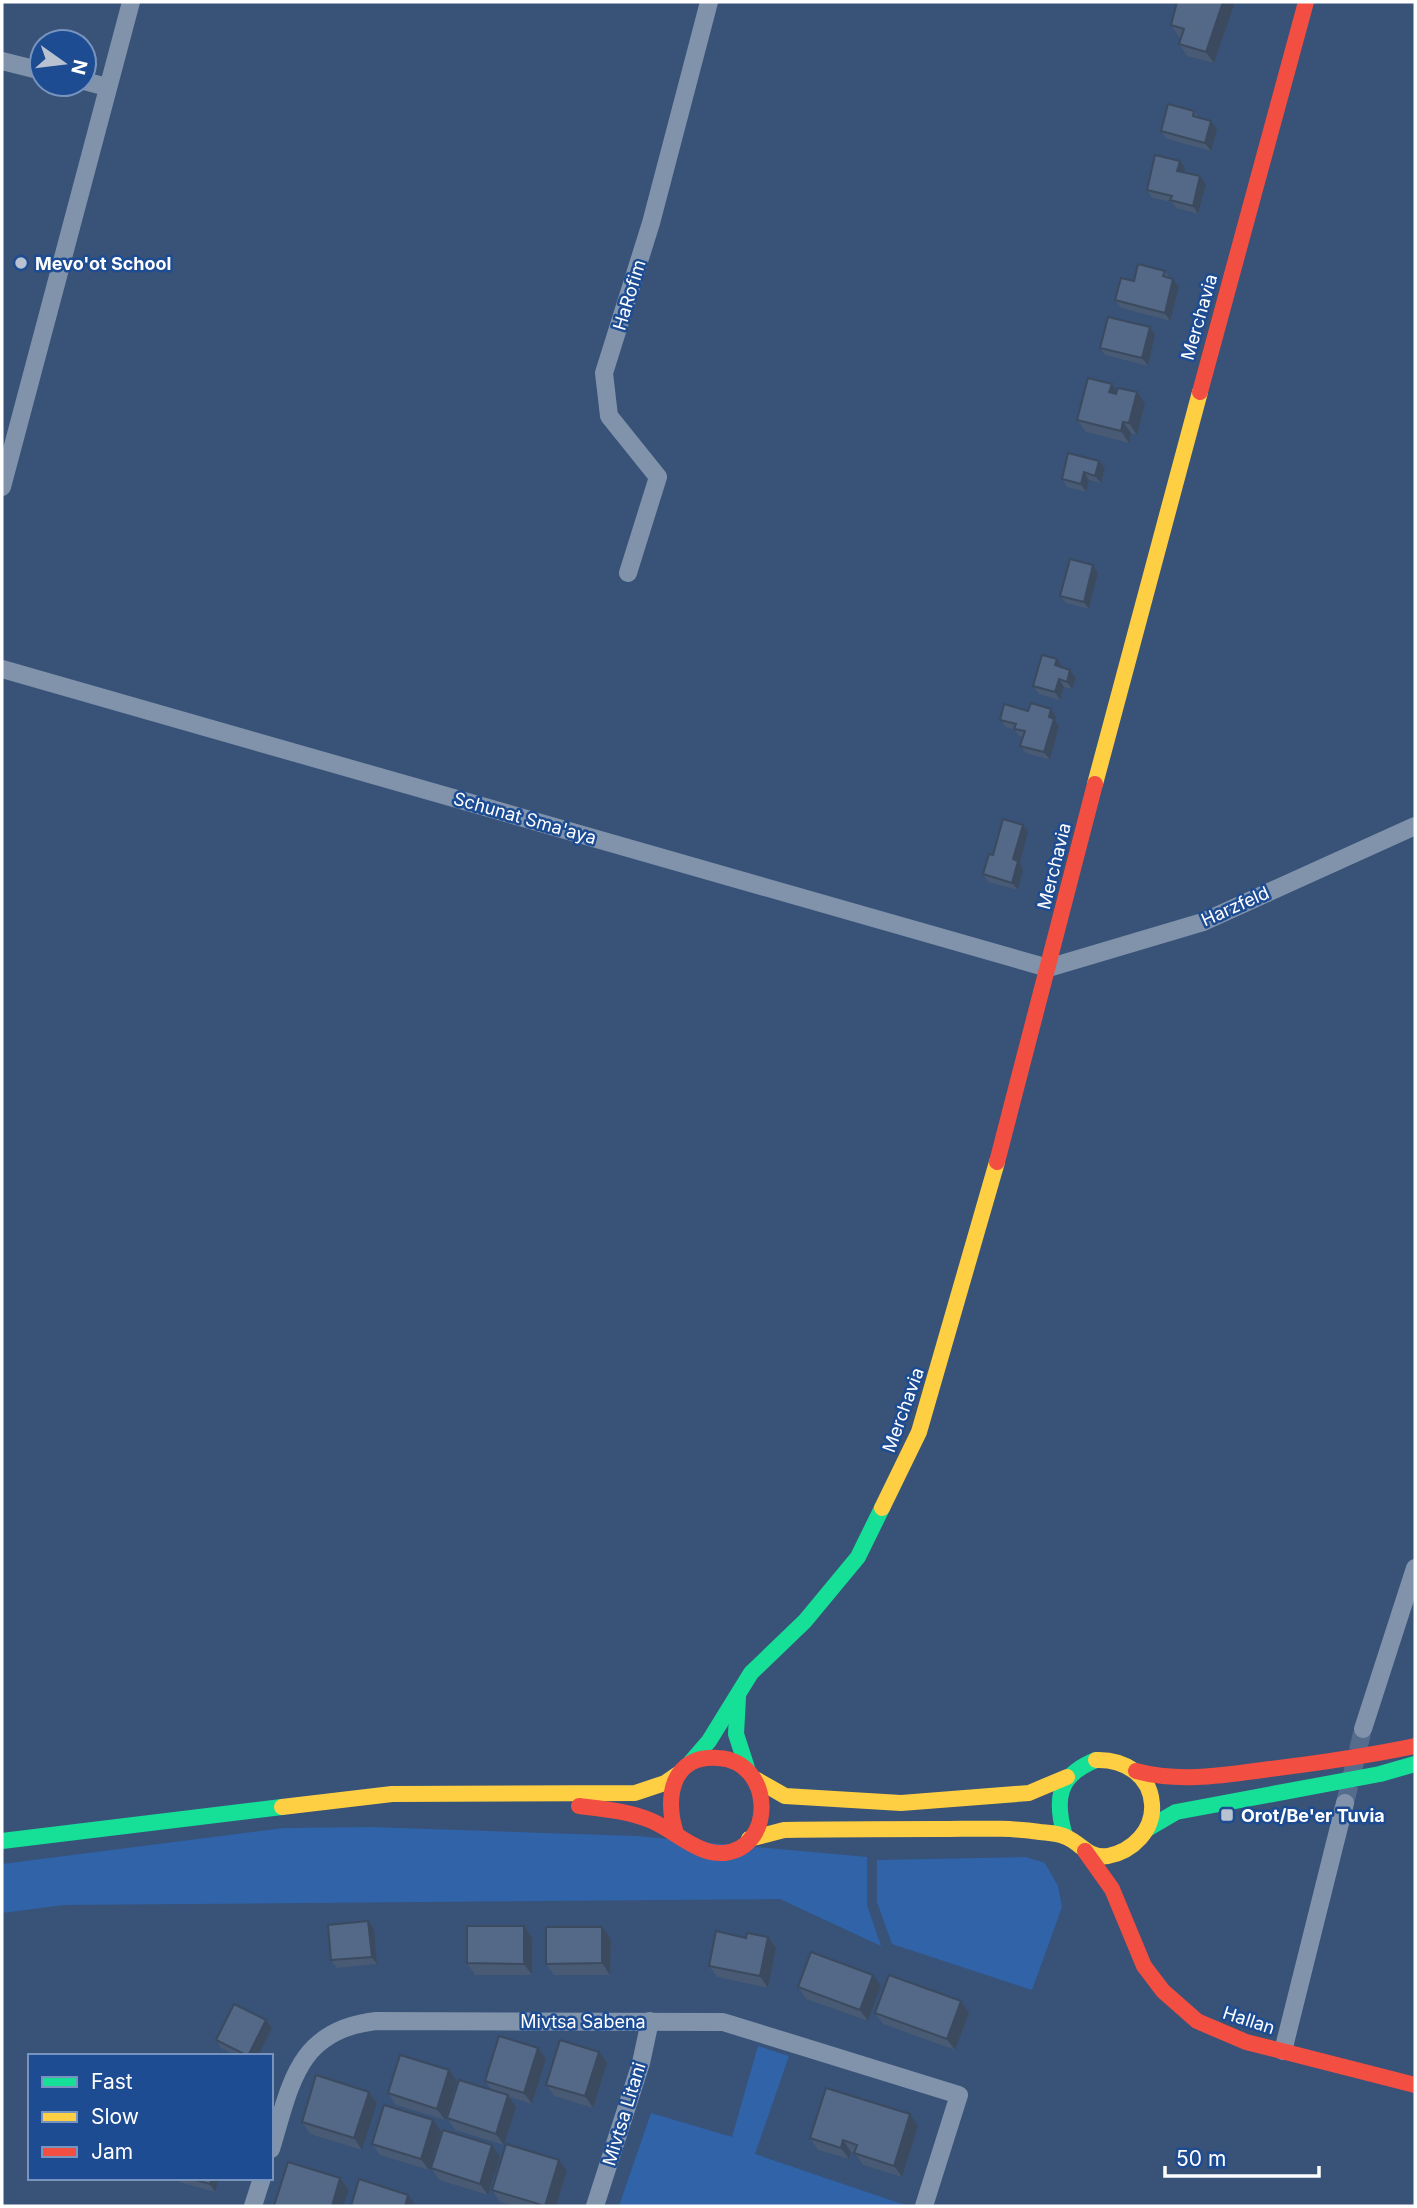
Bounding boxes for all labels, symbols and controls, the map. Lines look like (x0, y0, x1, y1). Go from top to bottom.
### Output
north arrow (28, 28, 98, 98)
text: N (66, 57, 92, 77)
place label: Mevo'ot School (35, 253, 172, 274)
marker: Mevo'ot School (13, 255, 29, 271)
street label: HaRofim (608, 257, 650, 333)
street label: Merchavia (1177, 272, 1221, 362)
street label: Schunat Sma'aya (451, 788, 599, 848)
street label: Merchavia (1033, 820, 1075, 912)
street label: Harzfeld (1198, 882, 1272, 930)
street label: Merchavia (878, 1365, 928, 1455)
place label: Orot/Be'er Tuvia (1241, 1805, 1385, 1826)
marker: Orot/Be'er Tuvia (1219, 1807, 1235, 1823)
street label: HaIlan (1220, 2002, 1278, 2038)
street label: Mivtsa Sabena (520, 2011, 646, 2032)
legend (28, 2054, 273, 2180)
street label: Mivtsa Litani (598, 2060, 650, 2168)
text: Fast (91, 2069, 133, 2094)
text: Slow (91, 2104, 139, 2129)
scale bar (1165, 2134, 1319, 2178)
text: Jam (91, 2139, 133, 2164)
text: 50 m (1176, 2146, 1226, 2171)

